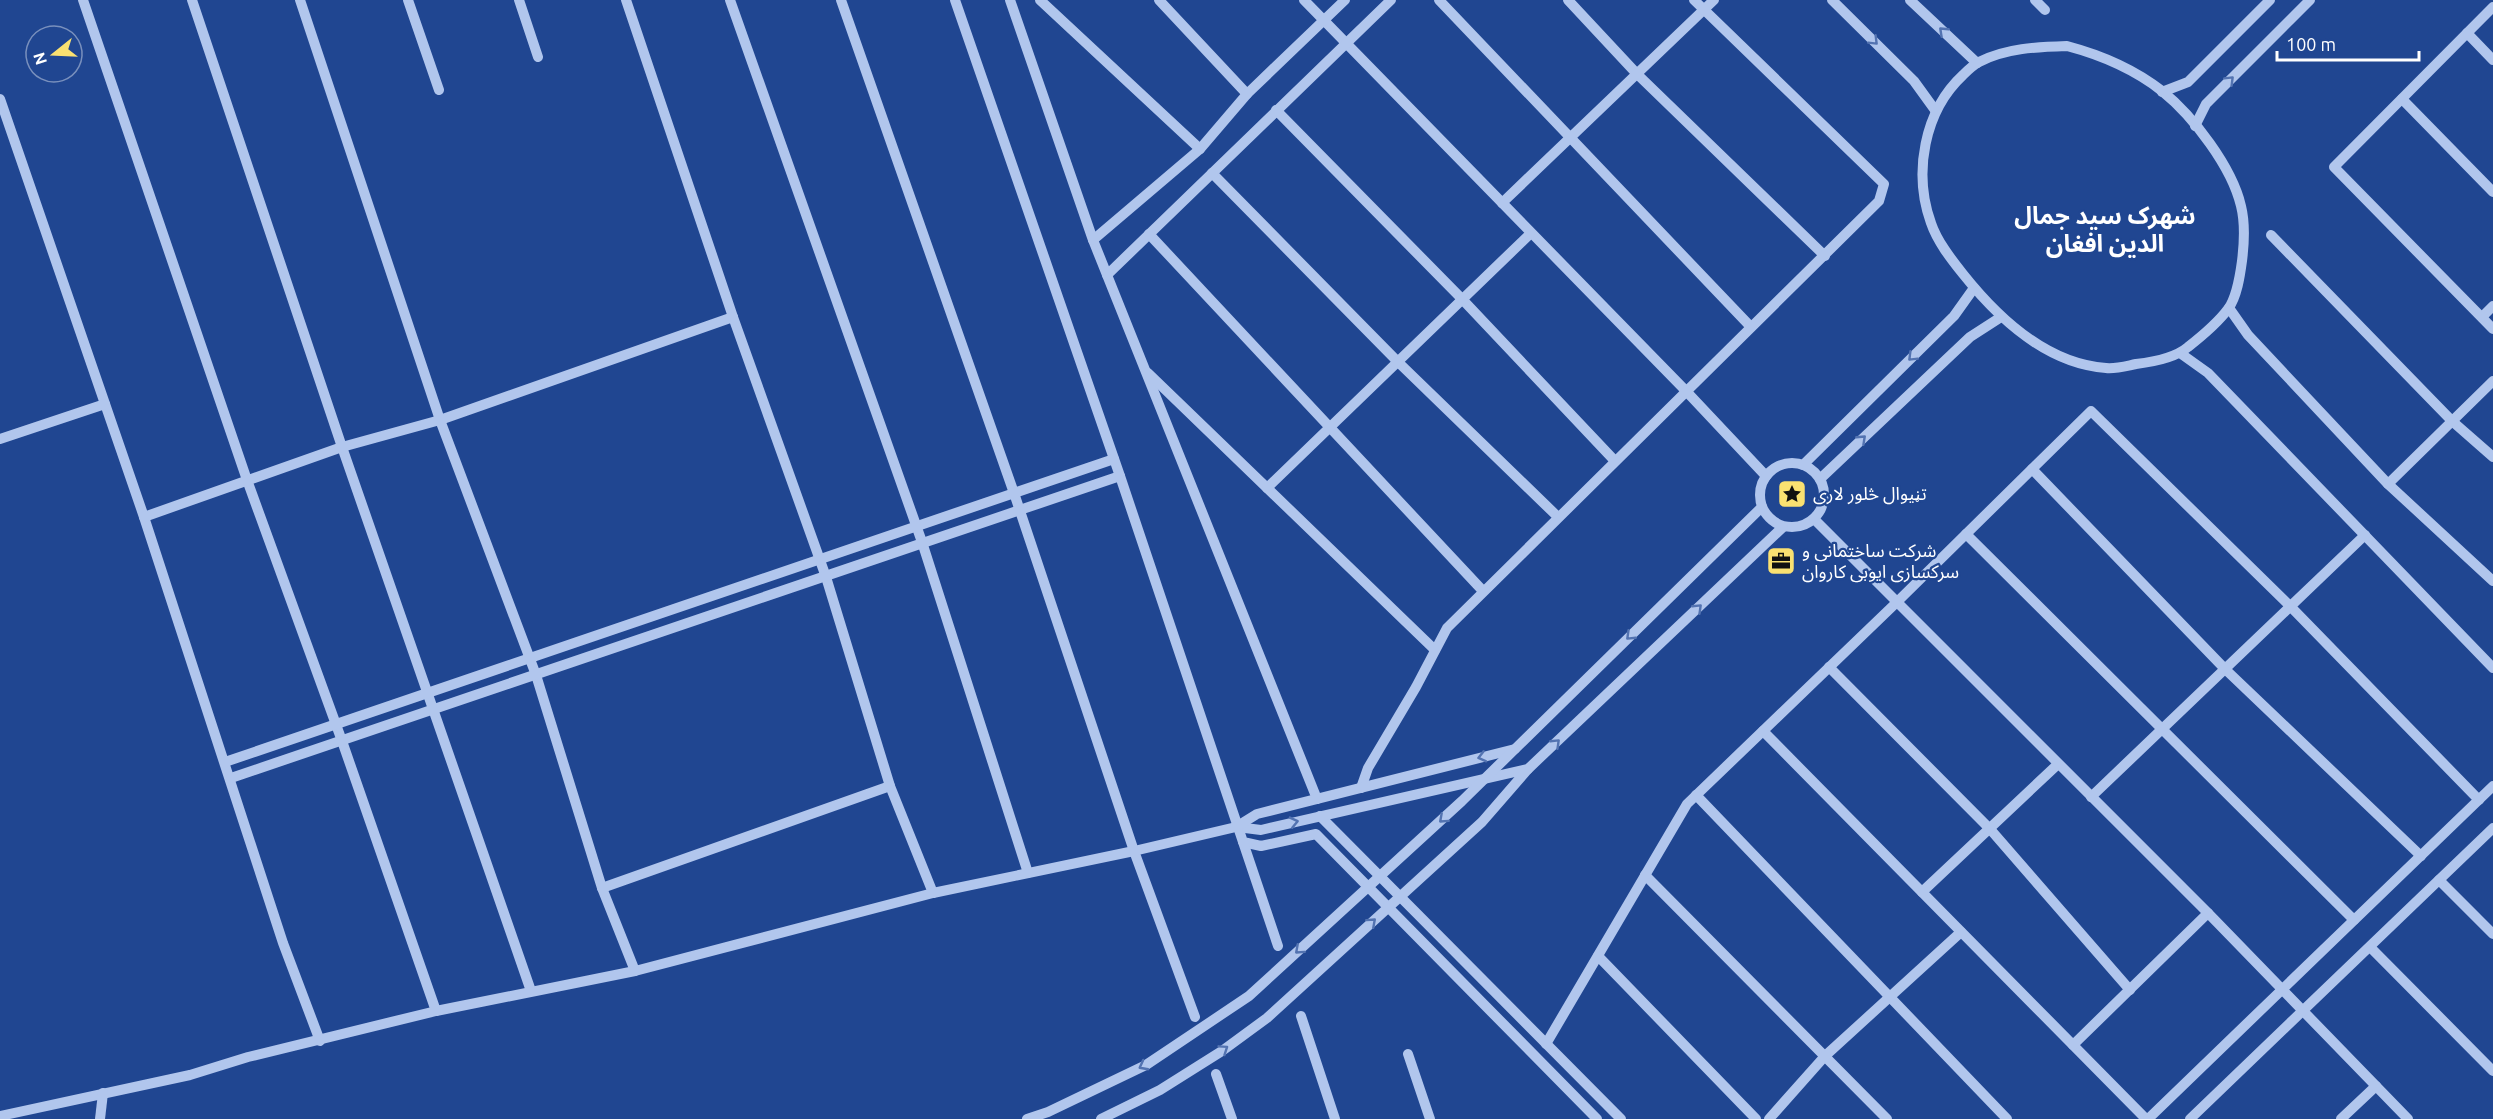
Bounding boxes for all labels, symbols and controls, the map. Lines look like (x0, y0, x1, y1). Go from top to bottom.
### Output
north arrow (24, 24, 84, 84)
scale bar (2277, 24, 2420, 62)
one-way arrow (1939, 28, 1950, 39)
one-way arrow (1867, 34, 1877, 45)
text: 100 m (2286, 34, 2336, 54)
text: N (29, 50, 50, 67)
one-way arrow (2223, 76, 2234, 87)
district label: شهرک سید جمال الدین افغان (2014, 202, 2196, 258)
one-way arrow (1908, 350, 1919, 361)
one-way arrow (1856, 435, 1866, 446)
place icon: تڼیوال څلور لاری (1776, 478, 1808, 510)
place label: تڼیوال څلور لاری (1813, 483, 1927, 505)
place label: شرکت ساختمانی و سرکسازی ایوبی کاروان (1802, 540, 1959, 583)
office icon: شرکت ساختمانی و سرکسازی ایوبی کاروان (1765, 545, 1797, 577)
one-way arrow (1691, 604, 1701, 615)
one-way arrow (1627, 629, 1638, 640)
one-way arrow (1549, 739, 1560, 750)
one-way arrow (1477, 750, 1487, 763)
one-way arrow (1439, 812, 1450, 823)
one-way arrow (1289, 816, 1299, 829)
one-way arrow (1365, 918, 1376, 929)
one-way arrow (1295, 943, 1306, 954)
one-way arrow (1218, 1045, 1229, 1056)
one-way arrow (1139, 1059, 1149, 1070)

